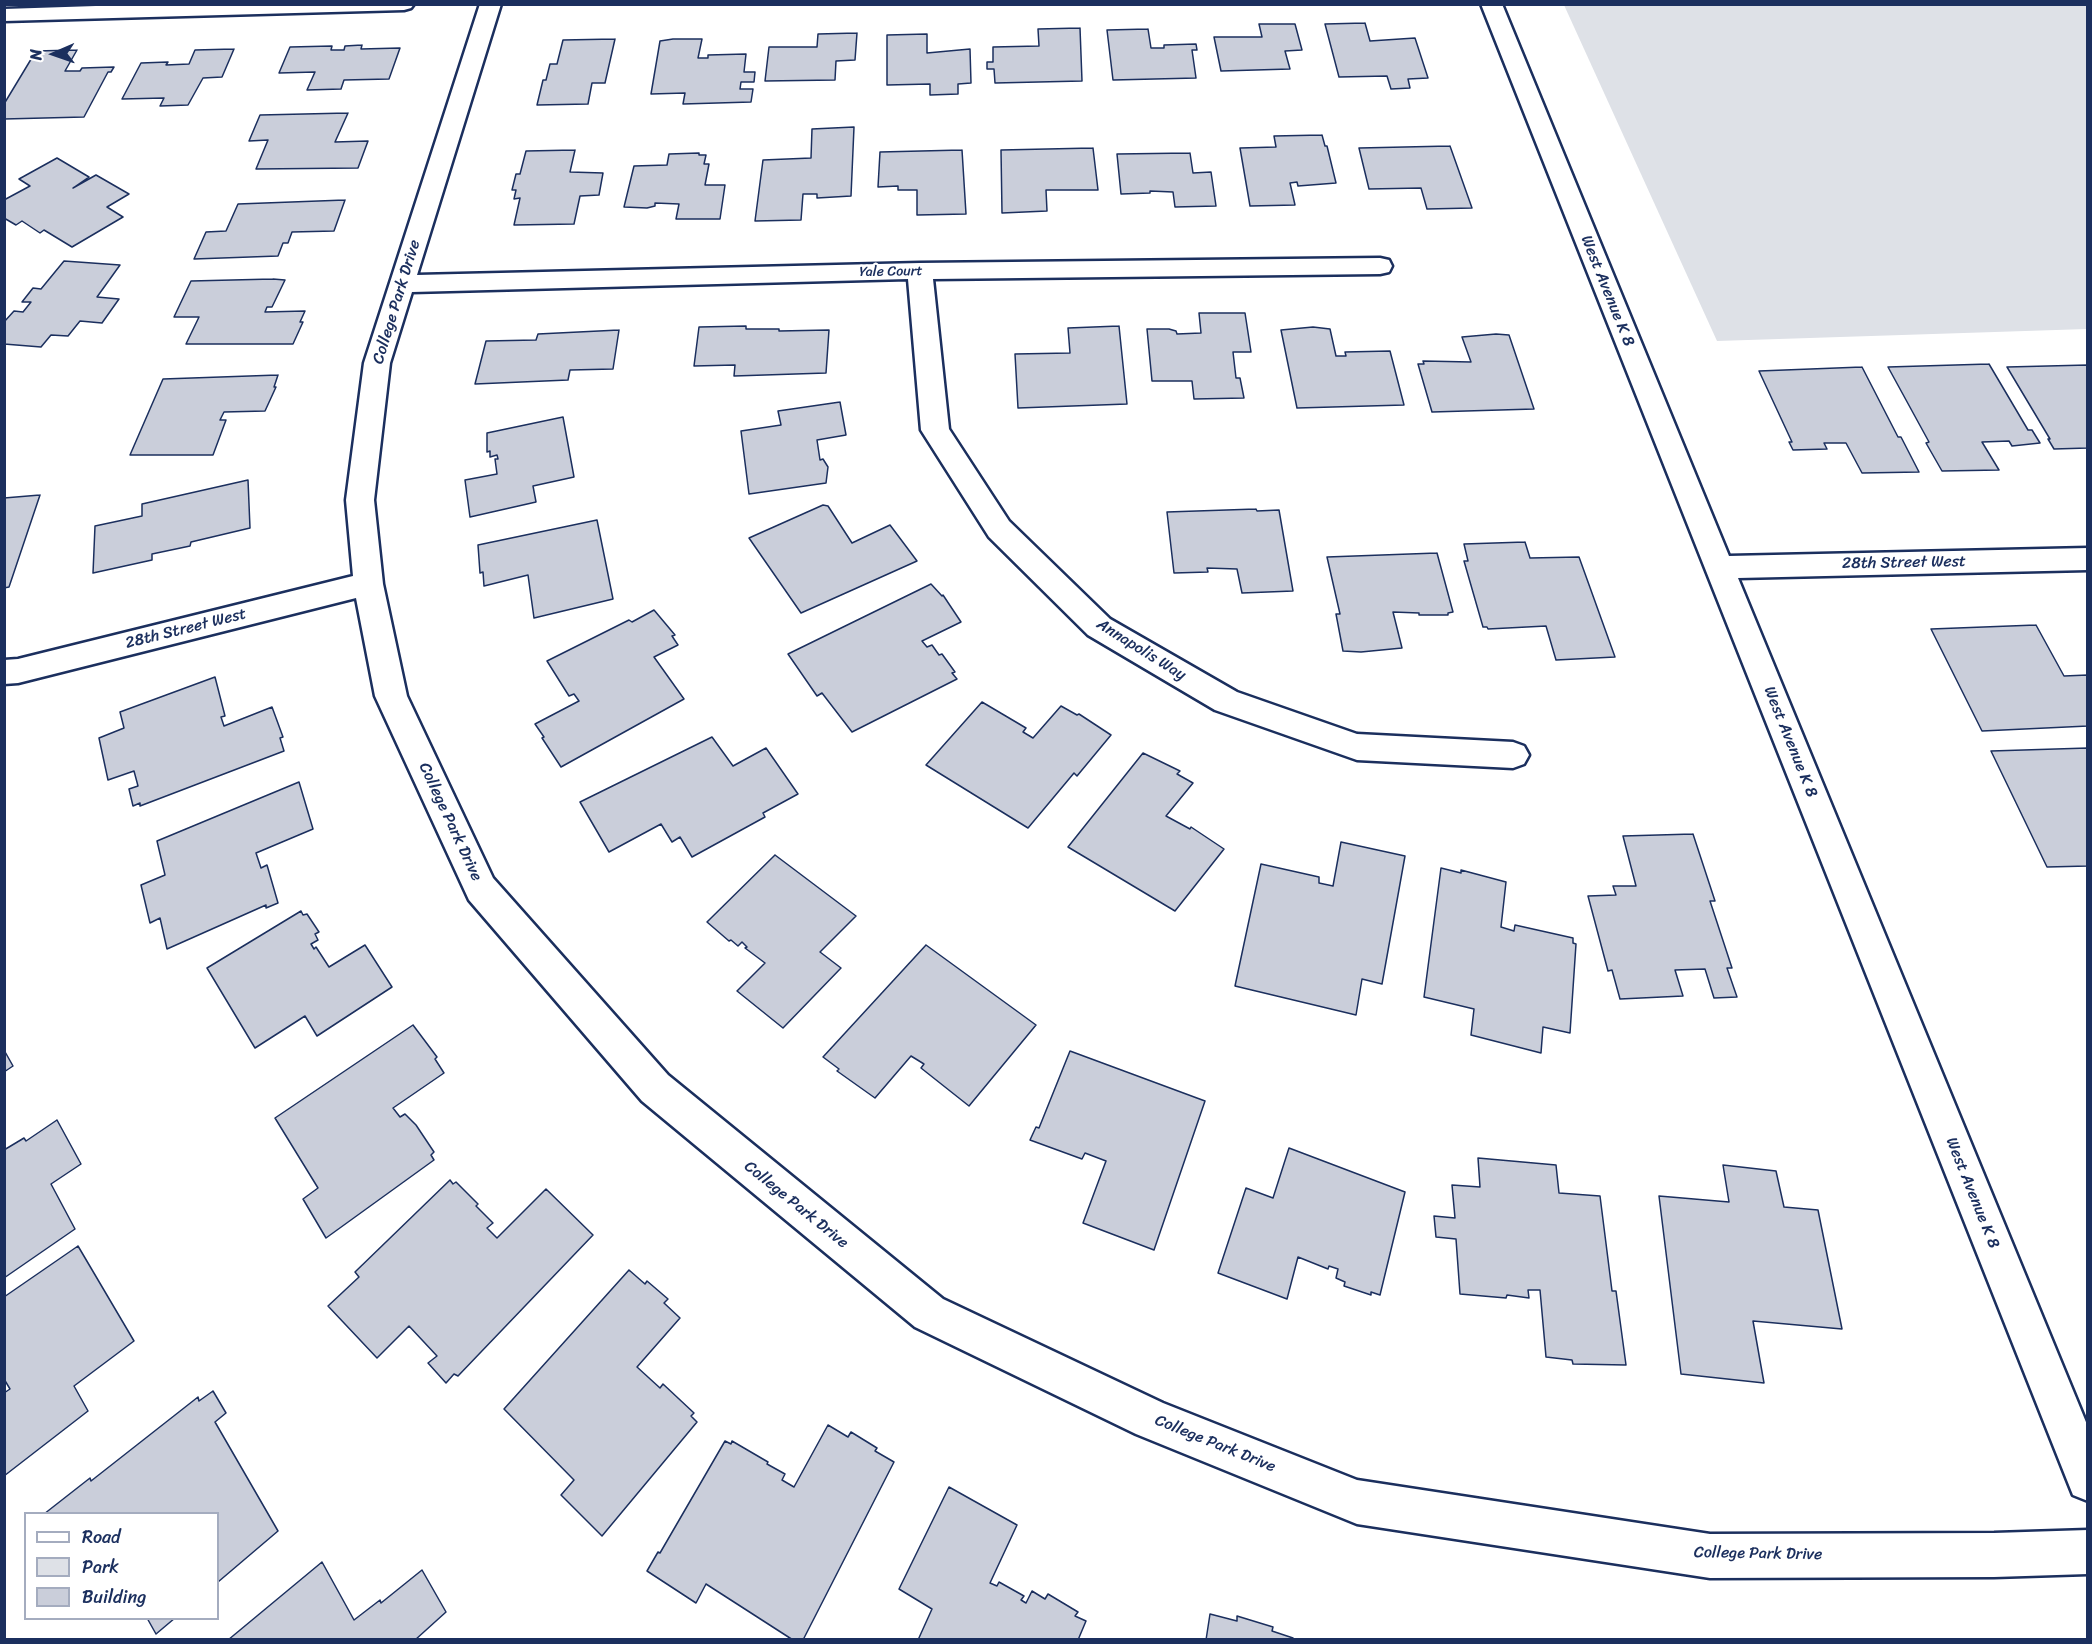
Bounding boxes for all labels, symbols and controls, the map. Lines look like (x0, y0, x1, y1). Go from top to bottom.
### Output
north arrow (24, 24, 84, 84)
text: N (21, 49, 50, 61)
street label: West Avenue K 8 (1576, 233, 1638, 349)
street label: College Park Drive (369, 238, 425, 366)
street label: Yale Court (859, 263, 923, 281)
street label: 28th Street West (1842, 552, 1966, 574)
street label: 28th Street West (124, 605, 248, 653)
street label: Annapolis Way (1093, 615, 1189, 685)
street label: West Avenue K 8 (1759, 684, 1821, 800)
street label: College Park Drive (414, 760, 486, 884)
street label: West Avenue K 8 (1941, 1135, 2003, 1251)
street label: College Park Drive (740, 1157, 852, 1253)
street label: College Park Drive (1152, 1411, 1278, 1477)
legend (24, 1512, 219, 1620)
text: Road (82, 1521, 121, 1553)
street label: College Park Drive (1694, 1543, 1822, 1565)
text: Park (82, 1551, 119, 1583)
text: Building (82, 1581, 146, 1613)

